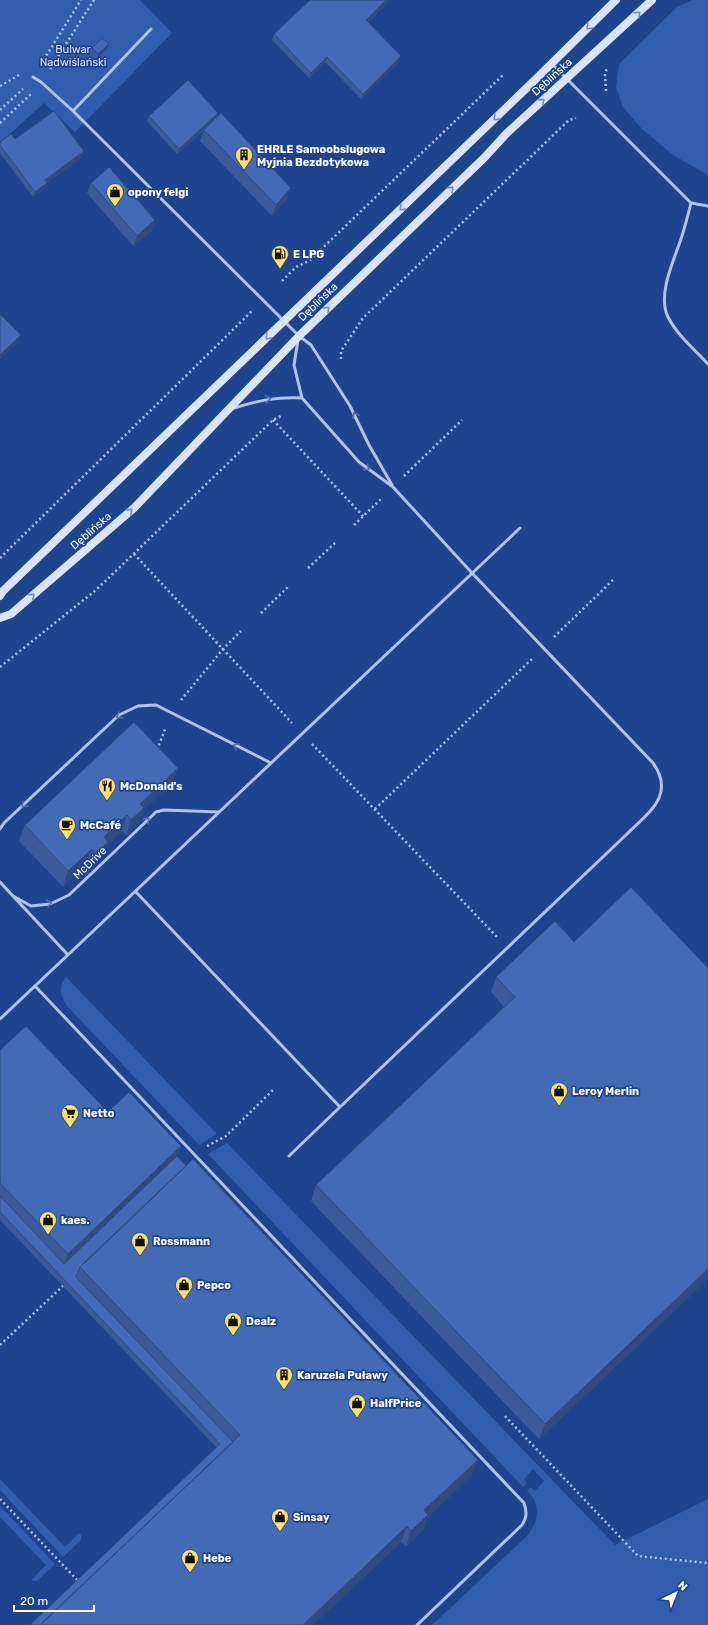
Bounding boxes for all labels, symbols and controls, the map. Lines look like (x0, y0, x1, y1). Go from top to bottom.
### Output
one-way arrow (633, 11, 641, 19)
one-way arrow (586, 22, 594, 30)
park label: Bulwar Nadwiślański (40, 43, 106, 69)
street label: Dęblińska (529, 56, 575, 98)
one-way arrow (537, 99, 545, 106)
one-way arrow (493, 113, 501, 121)
place label: EHRLE Samoobslugowa Myjnia Bezdotykowa (257, 143, 385, 169)
building icon: EHRLE Samoobslugowa Myjnia Bezdotykowa (234, 145, 254, 170)
shop icon: opony felgi (105, 182, 125, 207)
place label: opony felgi (128, 186, 188, 199)
one-way arrow (446, 187, 454, 194)
one-way arrow (399, 203, 407, 211)
fuel station icon: E LPG (270, 244, 290, 269)
place label: E LPG (293, 248, 324, 261)
street label: Dęblińska (296, 280, 340, 324)
one-way arrow (322, 306, 330, 314)
one-way arrow (265, 332, 273, 340)
one-way arrow (265, 394, 271, 403)
one-way arrow (352, 412, 360, 420)
one-way arrow (362, 463, 369, 470)
one-way arrow (125, 509, 133, 516)
street label: Dęblińska (68, 510, 114, 552)
one-way arrow (27, 594, 34, 601)
one-way arrow (116, 711, 123, 719)
one-way arrow (233, 743, 241, 751)
restaurant icon: McDonald's (97, 776, 117, 801)
place label: McDonald's (120, 780, 182, 793)
one-way arrow (21, 800, 29, 807)
cafe icon: McCafé (57, 815, 77, 840)
one-way arrow (143, 818, 150, 825)
place label: McCafé (80, 819, 122, 832)
street label: McDrive (71, 844, 109, 882)
one-way arrow (45, 899, 52, 908)
shop icon: Leroy Merlin (549, 1081, 569, 1106)
place label: Leroy Merlin (572, 1085, 639, 1098)
supermarket icon: Netto (60, 1103, 80, 1128)
place label: Netto (83, 1107, 115, 1120)
shop icon: kaes. (38, 1210, 58, 1235)
place label: kaes. (61, 1214, 90, 1227)
shop icon: Rossmann (130, 1231, 150, 1256)
place label: Rossmann (153, 1235, 210, 1248)
shop icon: Pepco (174, 1275, 194, 1300)
place label: Pepco (197, 1279, 231, 1292)
shop icon: Dealz (223, 1311, 243, 1336)
place label: Dealz (246, 1315, 276, 1328)
building icon: Karuzela Puławy (274, 1365, 294, 1390)
place label: Karuzela Puławy (297, 1369, 388, 1382)
shop icon: HalfPrice (347, 1393, 367, 1418)
place label: HalfPrice (370, 1397, 422, 1410)
shop icon: Sinsay (270, 1507, 290, 1532)
place label: Sinsay (293, 1511, 330, 1524)
shop icon: Hebe (180, 1548, 200, 1573)
place label: Hebe (203, 1552, 232, 1565)
north arrow (656, 1573, 696, 1613)
text: N (675, 1579, 690, 1594)
scale bar (14, 1587, 94, 1613)
text: 20 m (20, 1594, 48, 1608)

